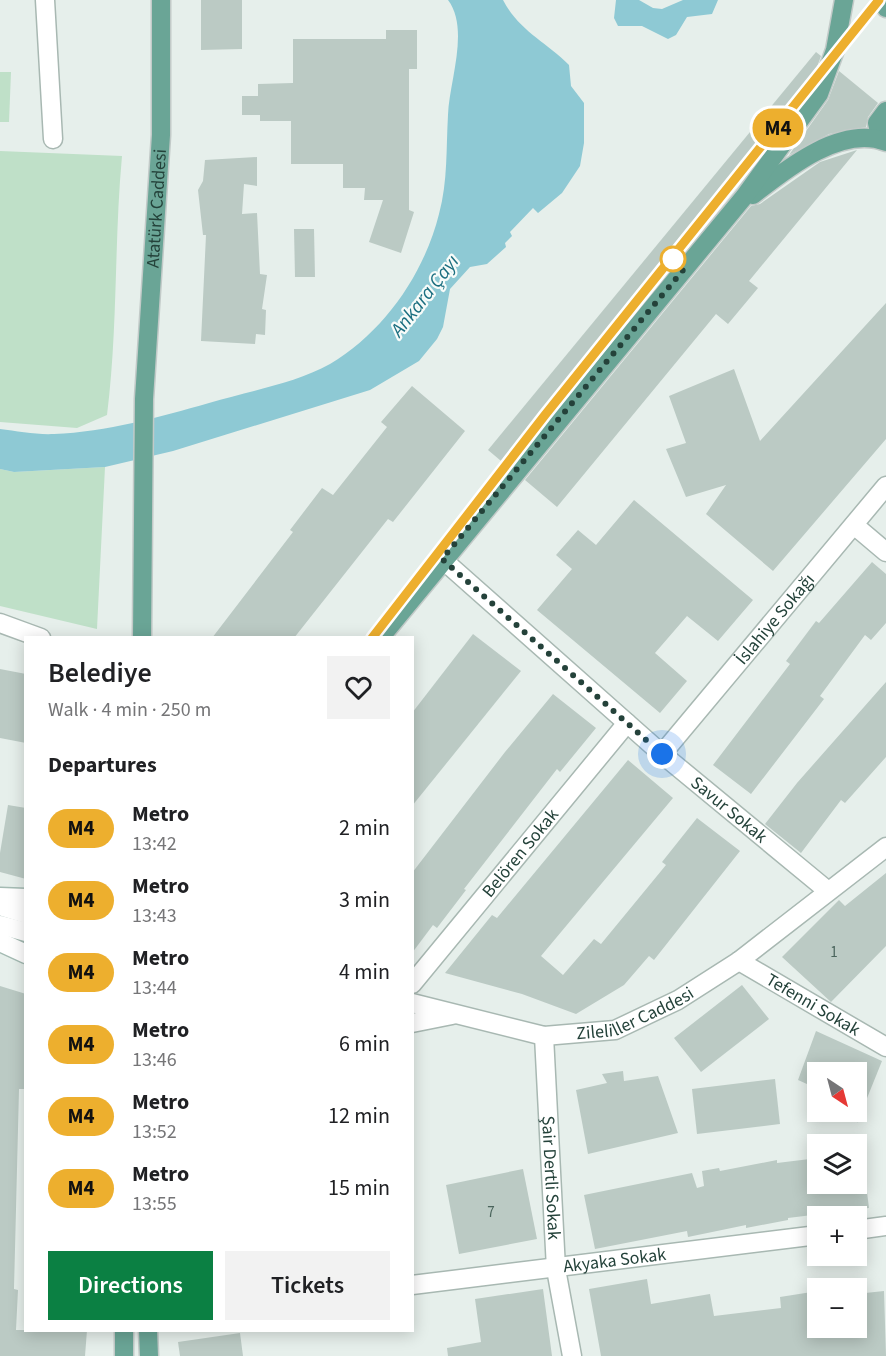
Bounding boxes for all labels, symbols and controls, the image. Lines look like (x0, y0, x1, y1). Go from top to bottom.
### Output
line badge: M4 (751, 108, 805, 148)
text: M4 (764, 113, 792, 143)
street label: Atatürk Caddesi (140, 148, 173, 269)
unlabelled marker (660, 246, 686, 272)
water label: Ankara Çayı (383, 249, 466, 345)
street label: İslahiye Sokağı (729, 568, 820, 670)
text: Belediye (48, 653, 152, 693)
button: heart (327, 656, 390, 719)
text: Walk · 4 min · 250 m (48, 696, 211, 724)
your location (647, 739, 677, 769)
text: Departures (48, 749, 157, 781)
street label: Savur Sokak (685, 770, 773, 849)
text: Metro (132, 798, 189, 830)
street label: Belören Sokak (476, 803, 564, 903)
text: 2 min (339, 812, 390, 844)
text: M4 (67, 813, 95, 843)
text: 13:42 (132, 830, 177, 858)
text: Metro (132, 870, 189, 902)
text: 3 min (339, 884, 390, 916)
text: M4 (67, 885, 95, 915)
text: 13:43 (132, 902, 177, 930)
text: Metro (132, 942, 189, 974)
house number: 1 (830, 942, 838, 963)
text: 4 min (339, 956, 390, 988)
text: M4 (67, 957, 95, 987)
street label: Tefenni Sokak (761, 967, 865, 1042)
text: 13:44 (132, 974, 177, 1002)
street label: Zileliller Caddesi (575, 981, 699, 1046)
text: Metro (132, 1014, 189, 1046)
text: 6 min (339, 1028, 390, 1060)
text: M4 (67, 1029, 95, 1059)
text: 13:46 (132, 1046, 177, 1074)
north arrow (807, 1062, 867, 1122)
map controls (807, 1062, 867, 1338)
text: Metro (132, 1086, 189, 1118)
text: 12 min (328, 1100, 390, 1132)
text: M4 (67, 1101, 95, 1131)
street label: Şair Dertli Sokak (536, 1115, 567, 1241)
text: 13:52 (132, 1118, 177, 1146)
button: layers (807, 1134, 867, 1194)
text: Metro (132, 1158, 189, 1190)
text: 15 min (328, 1172, 390, 1204)
text: M4 (67, 1173, 95, 1203)
text: 13:55 (132, 1190, 177, 1218)
house number: 7 (487, 1202, 495, 1223)
button: + (807, 1206, 867, 1266)
street label: Akyaka Sokak (562, 1241, 667, 1279)
button: Directions (48, 1251, 213, 1320)
button: Tickets (225, 1251, 390, 1320)
button: − (807, 1278, 867, 1338)

